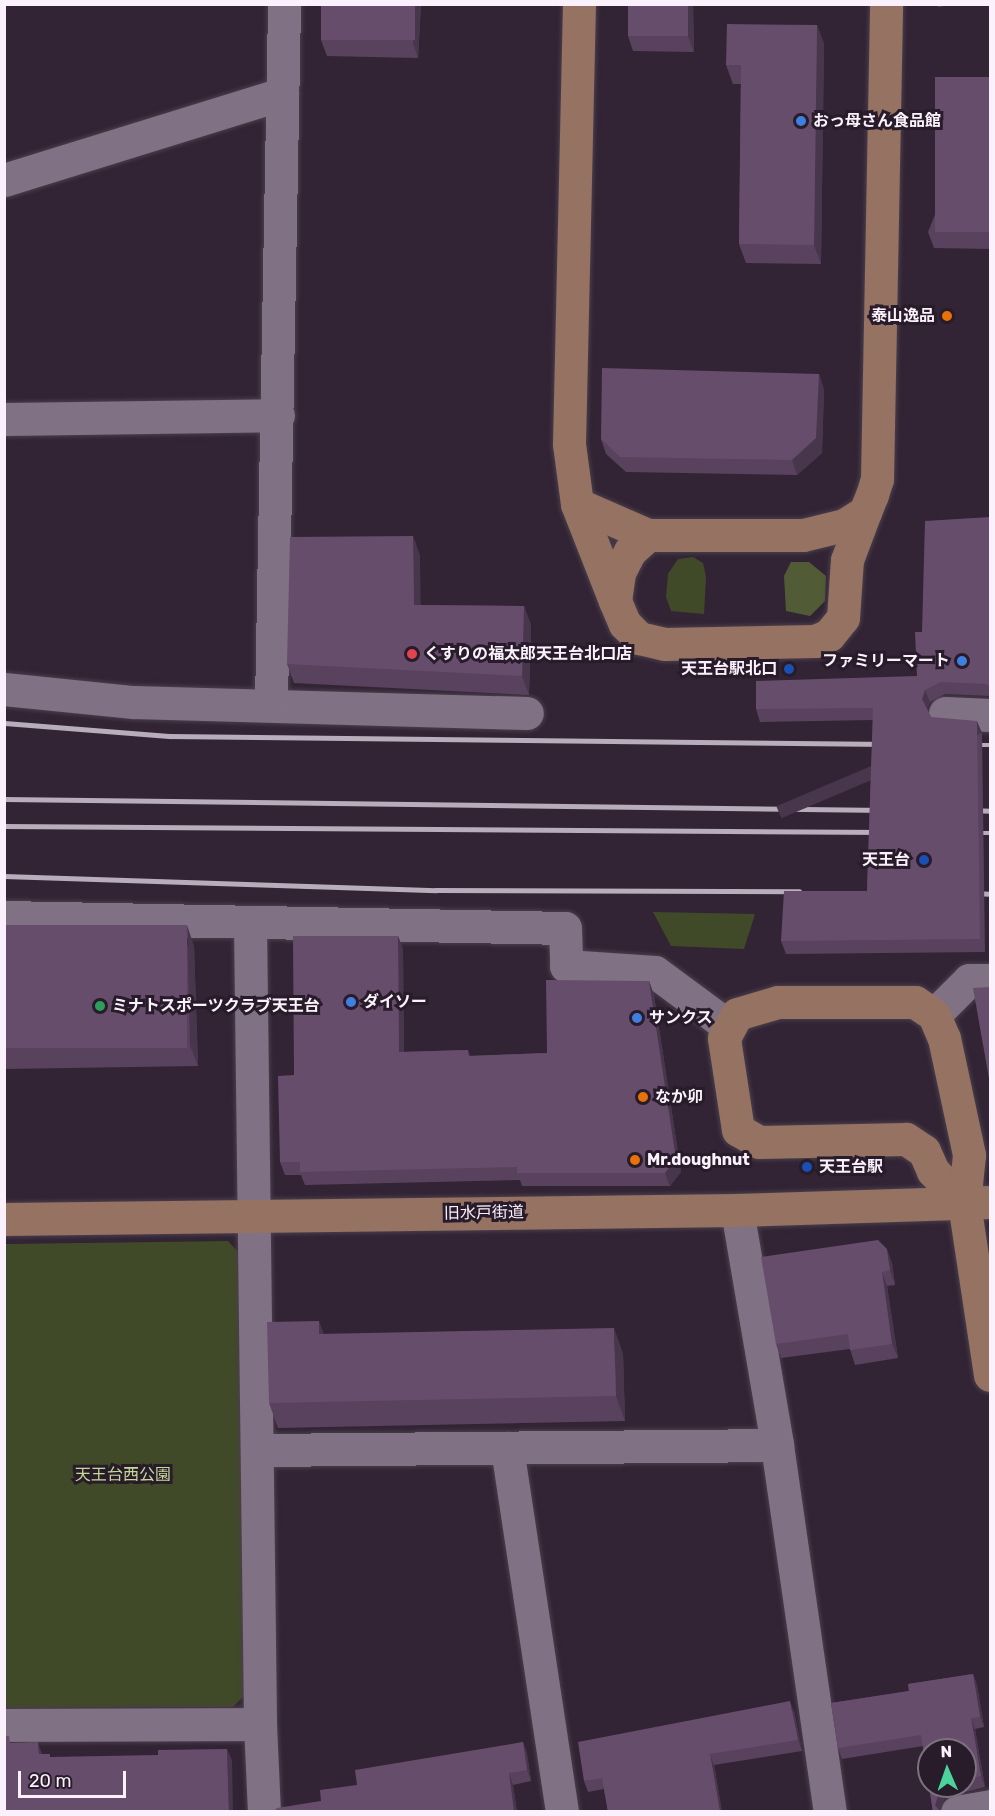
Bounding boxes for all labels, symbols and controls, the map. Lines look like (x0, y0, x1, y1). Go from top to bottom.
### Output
place label: おっ母さん食品館 (813, 111, 941, 131)
marker: おっ母さん食品館 (794, 114, 808, 128)
place label: 泰山逸品 (871, 306, 935, 326)
marker: 泰山逸品 (940, 309, 954, 323)
place label: くすりの福太郎天王台北口店 (424, 644, 632, 664)
marker: くすりの福太郎天王台北口店 (405, 647, 419, 661)
place label: ファミリーマート (822, 651, 950, 671)
marker: ファミリーマート (955, 654, 969, 668)
place label: 天王台駅北口 (681, 659, 777, 679)
marker: 天王台駅北口 (782, 662, 796, 676)
place label: 天王台 (862, 850, 910, 870)
marker: 天王台 (915, 851, 933, 869)
place label: ダイソー (363, 992, 427, 1012)
marker: ダイソー (344, 995, 358, 1009)
place label: ミナトスポーツクラブ天王台 (112, 996, 320, 1016)
marker: ミナトスポーツクラブ天王台 (93, 999, 107, 1013)
place label: サンクス (649, 1008, 713, 1028)
marker: サンクス (630, 1011, 644, 1025)
place label: なか卯 (655, 1087, 703, 1107)
marker: なか卯 (636, 1090, 650, 1104)
place label: Mr.doughnut (647, 1150, 750, 1170)
marker: Mr.doughnut (628, 1153, 642, 1167)
place label: 天王台駅 (819, 1157, 883, 1177)
marker: 天王台駅 (800, 1160, 814, 1174)
street label: 旧水戸街道 (444, 1203, 524, 1223)
park label: 天王台西公園 (75, 1465, 171, 1485)
north arrow (917, 1738, 977, 1798)
text: N (940, 1742, 953, 1761)
scale bar (21, 1759, 129, 1797)
text: 20 m (29, 1770, 71, 1792)

